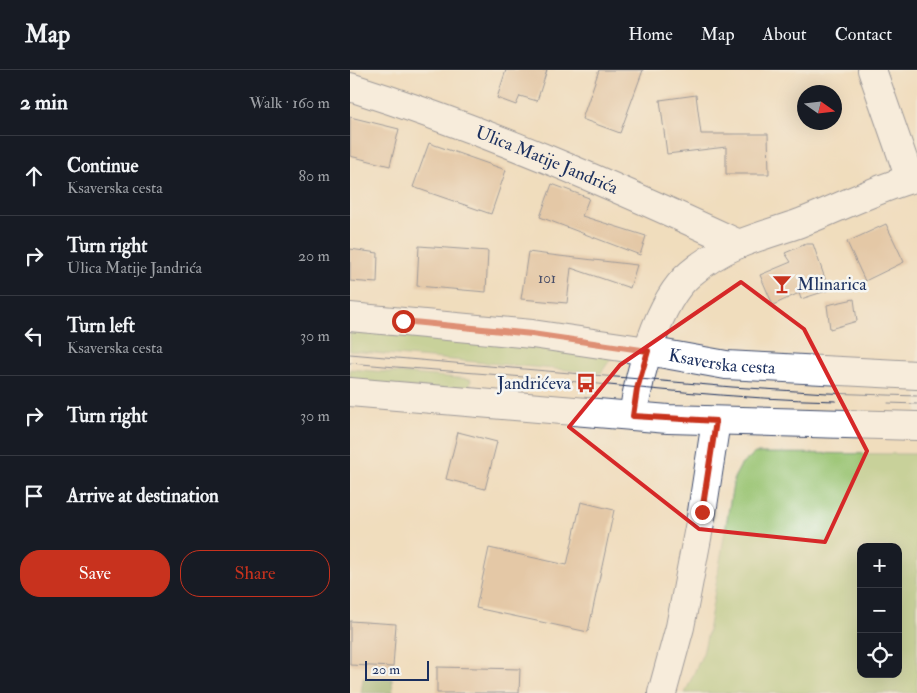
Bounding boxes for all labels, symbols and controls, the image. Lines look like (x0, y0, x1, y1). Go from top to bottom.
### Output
text: Map (25, 19, 70, 50)
text: Home (628, 23, 673, 46)
text: Map (701, 23, 735, 46)
text: About (763, 23, 807, 46)
text: Contact (835, 23, 892, 46)
north arrow (797, 85, 842, 130)
text: 2 min (20, 89, 68, 116)
text: Walk · 160 m (249, 93, 330, 113)
street label: Ulica Matije Jandrića (472, 120, 622, 200)
text: Continue (67, 154, 138, 178)
icon: ahead (20, 162, 48, 190)
text: 80 m (299, 166, 330, 186)
text: Ksaverska cesta (67, 178, 163, 198)
text: Turn right (67, 234, 147, 258)
icon: right (20, 242, 48, 270)
text: 20 m (298, 246, 330, 266)
text: Ulica Matije Jandrića (67, 258, 202, 278)
house number: 101 (538, 269, 556, 288)
bar icon: Mlinarica (771, 273, 793, 295)
place label: Mlinarica (797, 273, 867, 296)
route start (392, 310, 415, 333)
text: Turn left (67, 314, 135, 338)
icon: left (20, 322, 48, 350)
text: 30 m (300, 326, 330, 346)
text: Ksaverska cesta (67, 338, 163, 358)
street label: Ksaverska cesta (667, 343, 777, 379)
place label: Jandrićeva (496, 372, 572, 395)
bus stop icon: Jandrićeva (575, 372, 597, 394)
icon: right (20, 402, 48, 430)
text: Turn right (67, 404, 147, 428)
text: 30 m (300, 406, 330, 426)
icon: arrive (20, 482, 48, 510)
text: Arrive at destination (67, 484, 219, 508)
route end (691, 501, 714, 524)
map controls (857, 543, 902, 678)
button: + (857, 543, 902, 588)
button: Save (20, 550, 170, 597)
button: Share (180, 550, 330, 597)
button: − (857, 588, 902, 633)
button: locate (857, 633, 902, 678)
scale bar (365, 658, 429, 681)
text: 20 m (372, 661, 400, 678)

